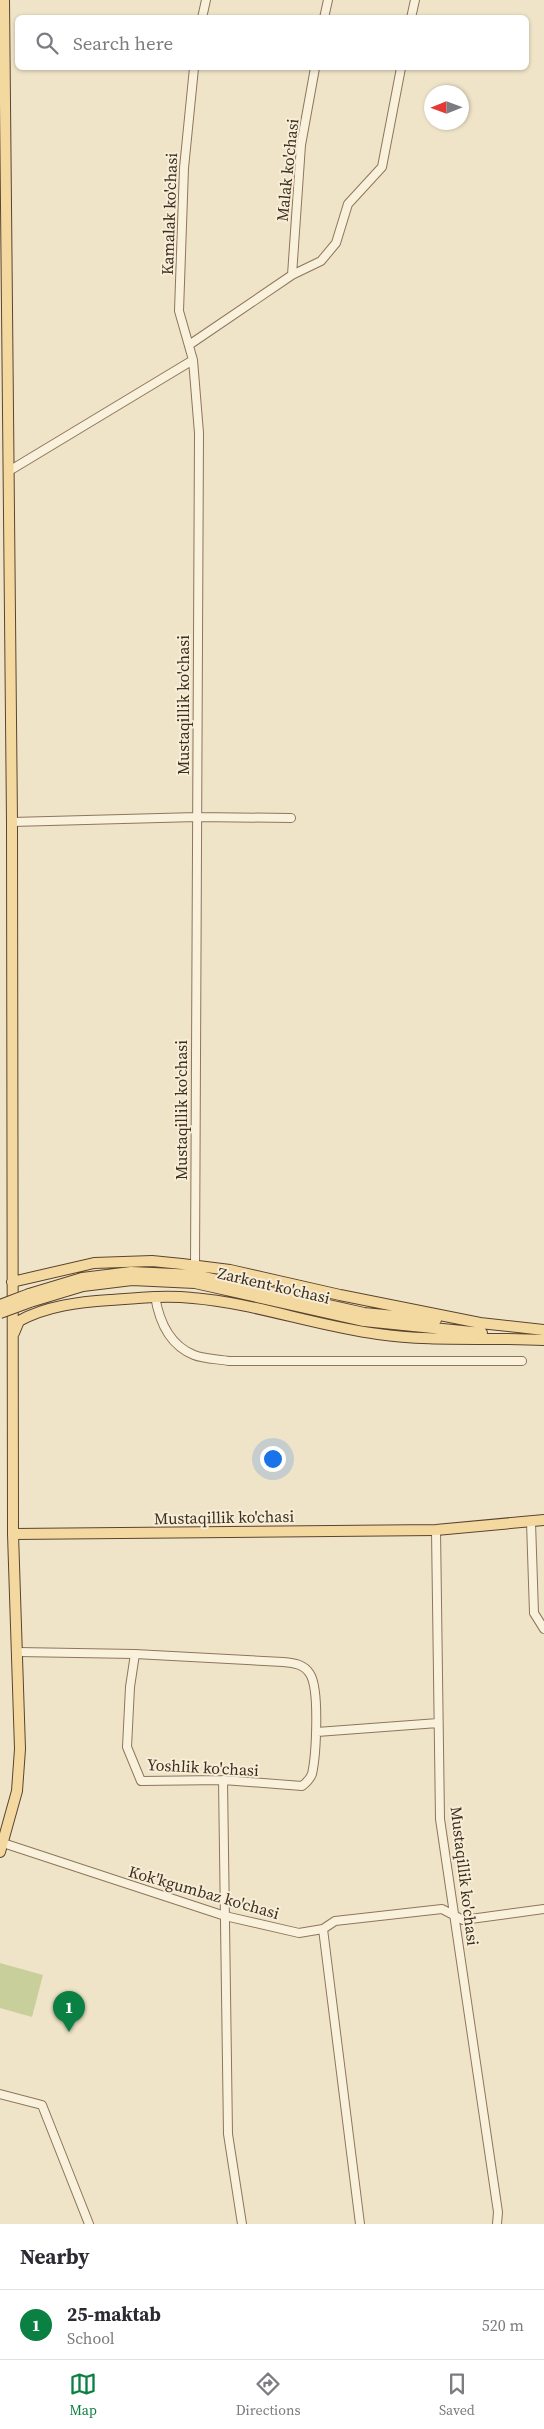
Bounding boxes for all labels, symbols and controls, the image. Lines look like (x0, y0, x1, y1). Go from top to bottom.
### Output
search box (15, 15, 529, 70)
icon: search (33, 29, 61, 57)
text: Search here (73, 30, 173, 56)
north arrow (424, 85, 469, 130)
street label: Malak ko'chasi (271, 117, 303, 223)
street label: Kamalak ko'chasi (156, 152, 182, 276)
street label: Mustaqillik ko'chasi (172, 635, 194, 775)
street label: Mustaqillik ko'chasi (170, 1040, 192, 1180)
street label: Zarkent ko'chasi (216, 1261, 333, 1309)
your location (260, 1446, 286, 1472)
street label: Mustaqillik ko'chasi (154, 1505, 294, 1529)
street label: Yoshlik ko'chasi (147, 1753, 260, 1781)
street label: Mustaqillik ko'chasi (446, 1805, 484, 1947)
street label: Kok'kgumbaz ko'chasi (126, 1860, 282, 1924)
pin: 1 (53, 1991, 85, 2032)
text: Nearby (20, 2242, 90, 2271)
text: 25-maktab (67, 2301, 161, 2327)
text: 1 (32, 2314, 40, 2336)
text: 520 m (482, 2314, 524, 2336)
text: School (67, 2327, 115, 2349)
tab: Map (69, 2370, 97, 2420)
tab: Directions (236, 2370, 300, 2420)
tab: Saved (439, 2370, 475, 2420)

